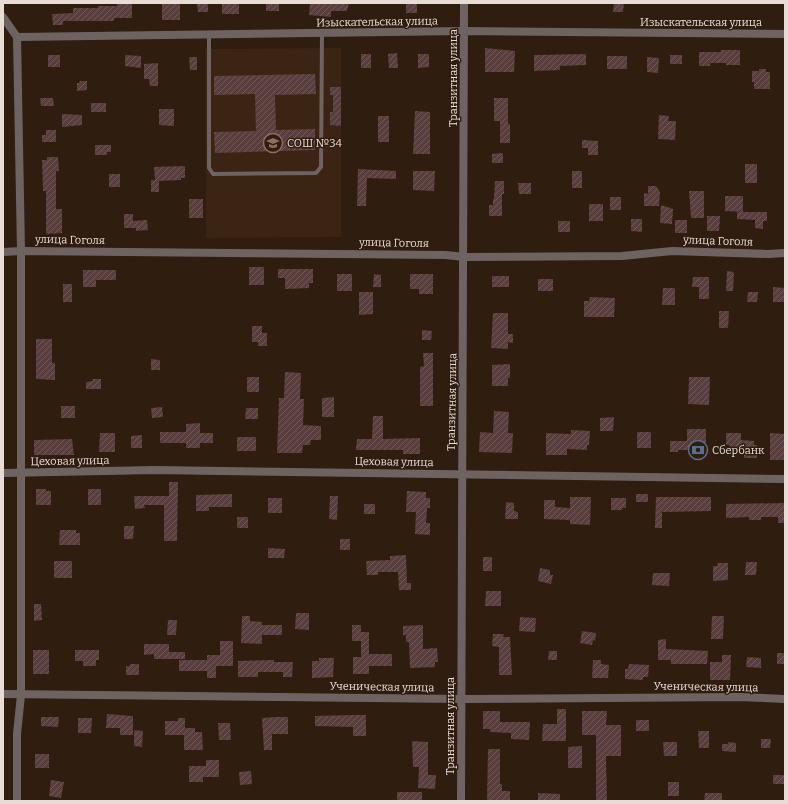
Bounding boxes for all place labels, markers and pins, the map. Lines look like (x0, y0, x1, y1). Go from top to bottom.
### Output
school or university icon: СОШ №34 (262, 132, 284, 154)
place label: СОШ №34 (287, 137, 343, 150)
bank icon: Сбербанк (687, 439, 709, 461)
place label: Сбербанк (712, 444, 765, 457)

